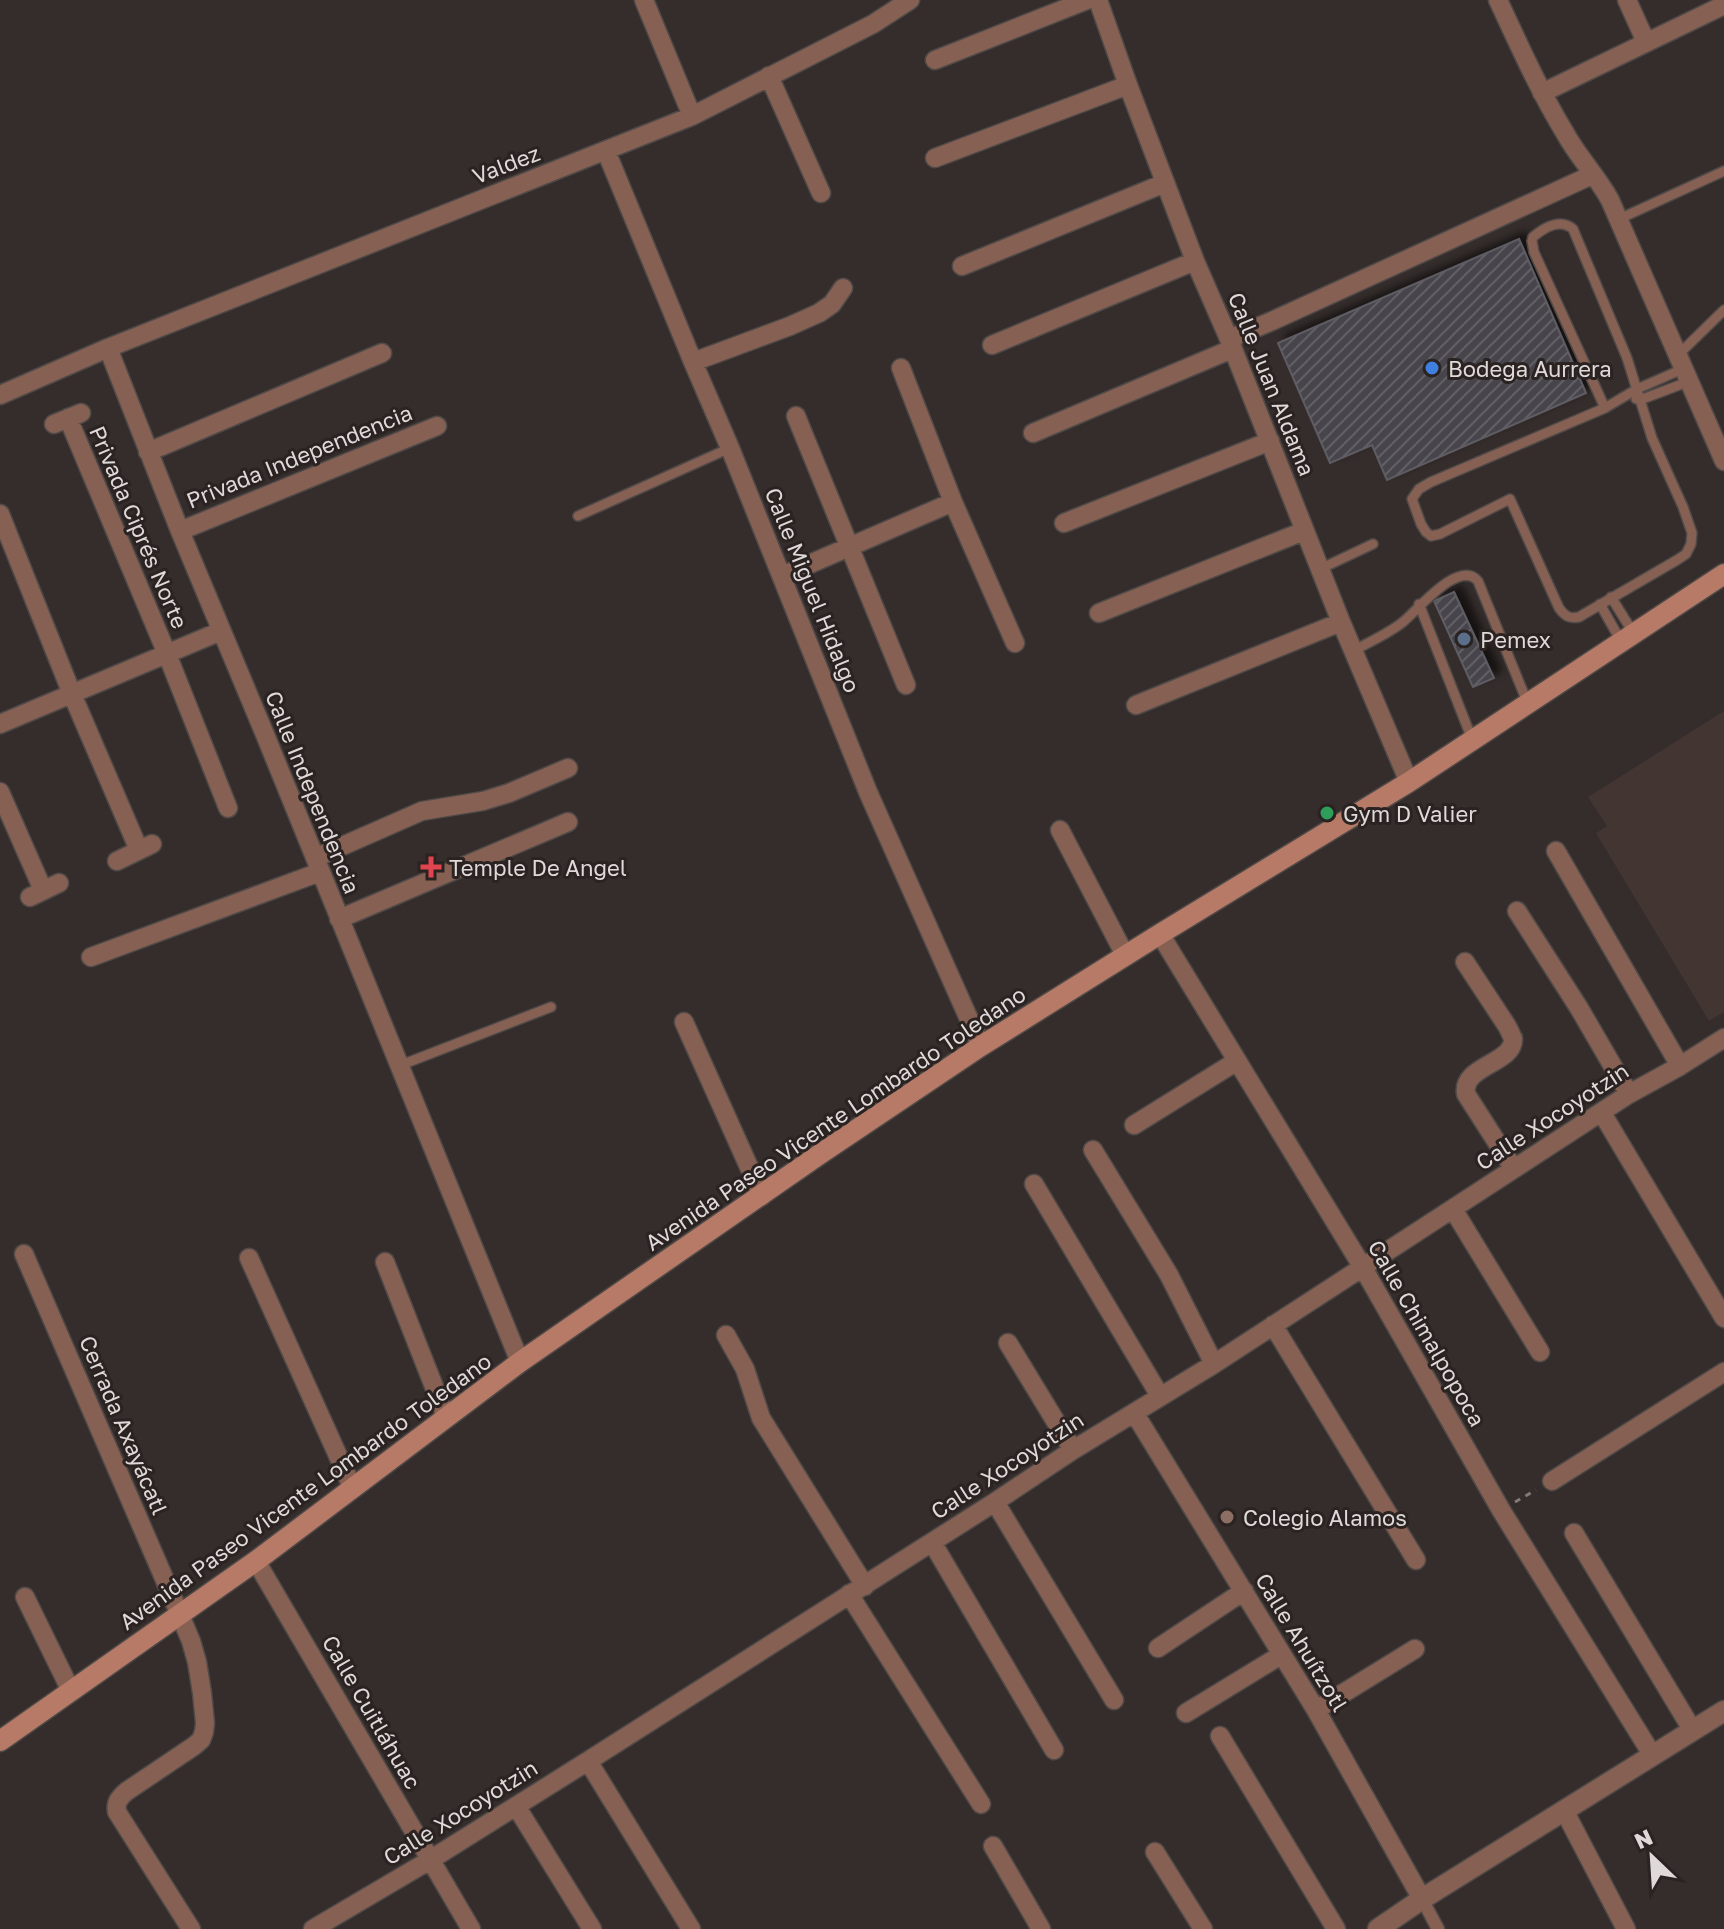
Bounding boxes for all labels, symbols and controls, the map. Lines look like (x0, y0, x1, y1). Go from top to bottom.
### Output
street label: Valdez (468, 139, 544, 189)
street label: Calle Juan Aldama (1223, 288, 1321, 480)
place label: Bodega Aurrera (1448, 355, 1612, 382)
marker: Bodega Aurrera (1423, 359, 1441, 377)
street label: Privada Independencia (182, 398, 416, 514)
street label: Privada Ciprés Norte (84, 422, 194, 632)
street label: Calle Miguel Hidalgo (760, 484, 866, 696)
place label: Pemex (1480, 626, 1551, 653)
marker: Pemex (1455, 630, 1473, 648)
street label: Calle Independencia (260, 687, 366, 897)
place label: Gym D Valier (1343, 800, 1477, 827)
marker: Gym D Valier (1318, 804, 1336, 822)
place label: Temple De Angel (449, 854, 627, 881)
marker: Temple De Angel (420, 856, 442, 878)
street label: Avenida Paseo Vicente Lombardo Toledano (640, 980, 1030, 1256)
street label: Calle Xocoyotzin (1471, 1057, 1633, 1175)
street label: Calle Chimalpopoca (1363, 1235, 1491, 1431)
street label: Cerrada Axayácatl (74, 1331, 174, 1519)
street label: Avenida Paseo Vicente Lombardo Toledano (114, 1347, 496, 1635)
street label: Calle Xocoyotzin (926, 1406, 1088, 1524)
place label: Colegio Alamos (1243, 1504, 1407, 1531)
marker: Colegio Alamos (1218, 1508, 1236, 1526)
street label: Calle Ahuítzotl (1250, 1568, 1354, 1716)
street label: Calle Cuitláhuac (317, 1630, 427, 1794)
street label: Calle Xocoyotzin (378, 1754, 542, 1870)
north arrow (1612, 1817, 1692, 1897)
text: N (1630, 1823, 1657, 1854)

